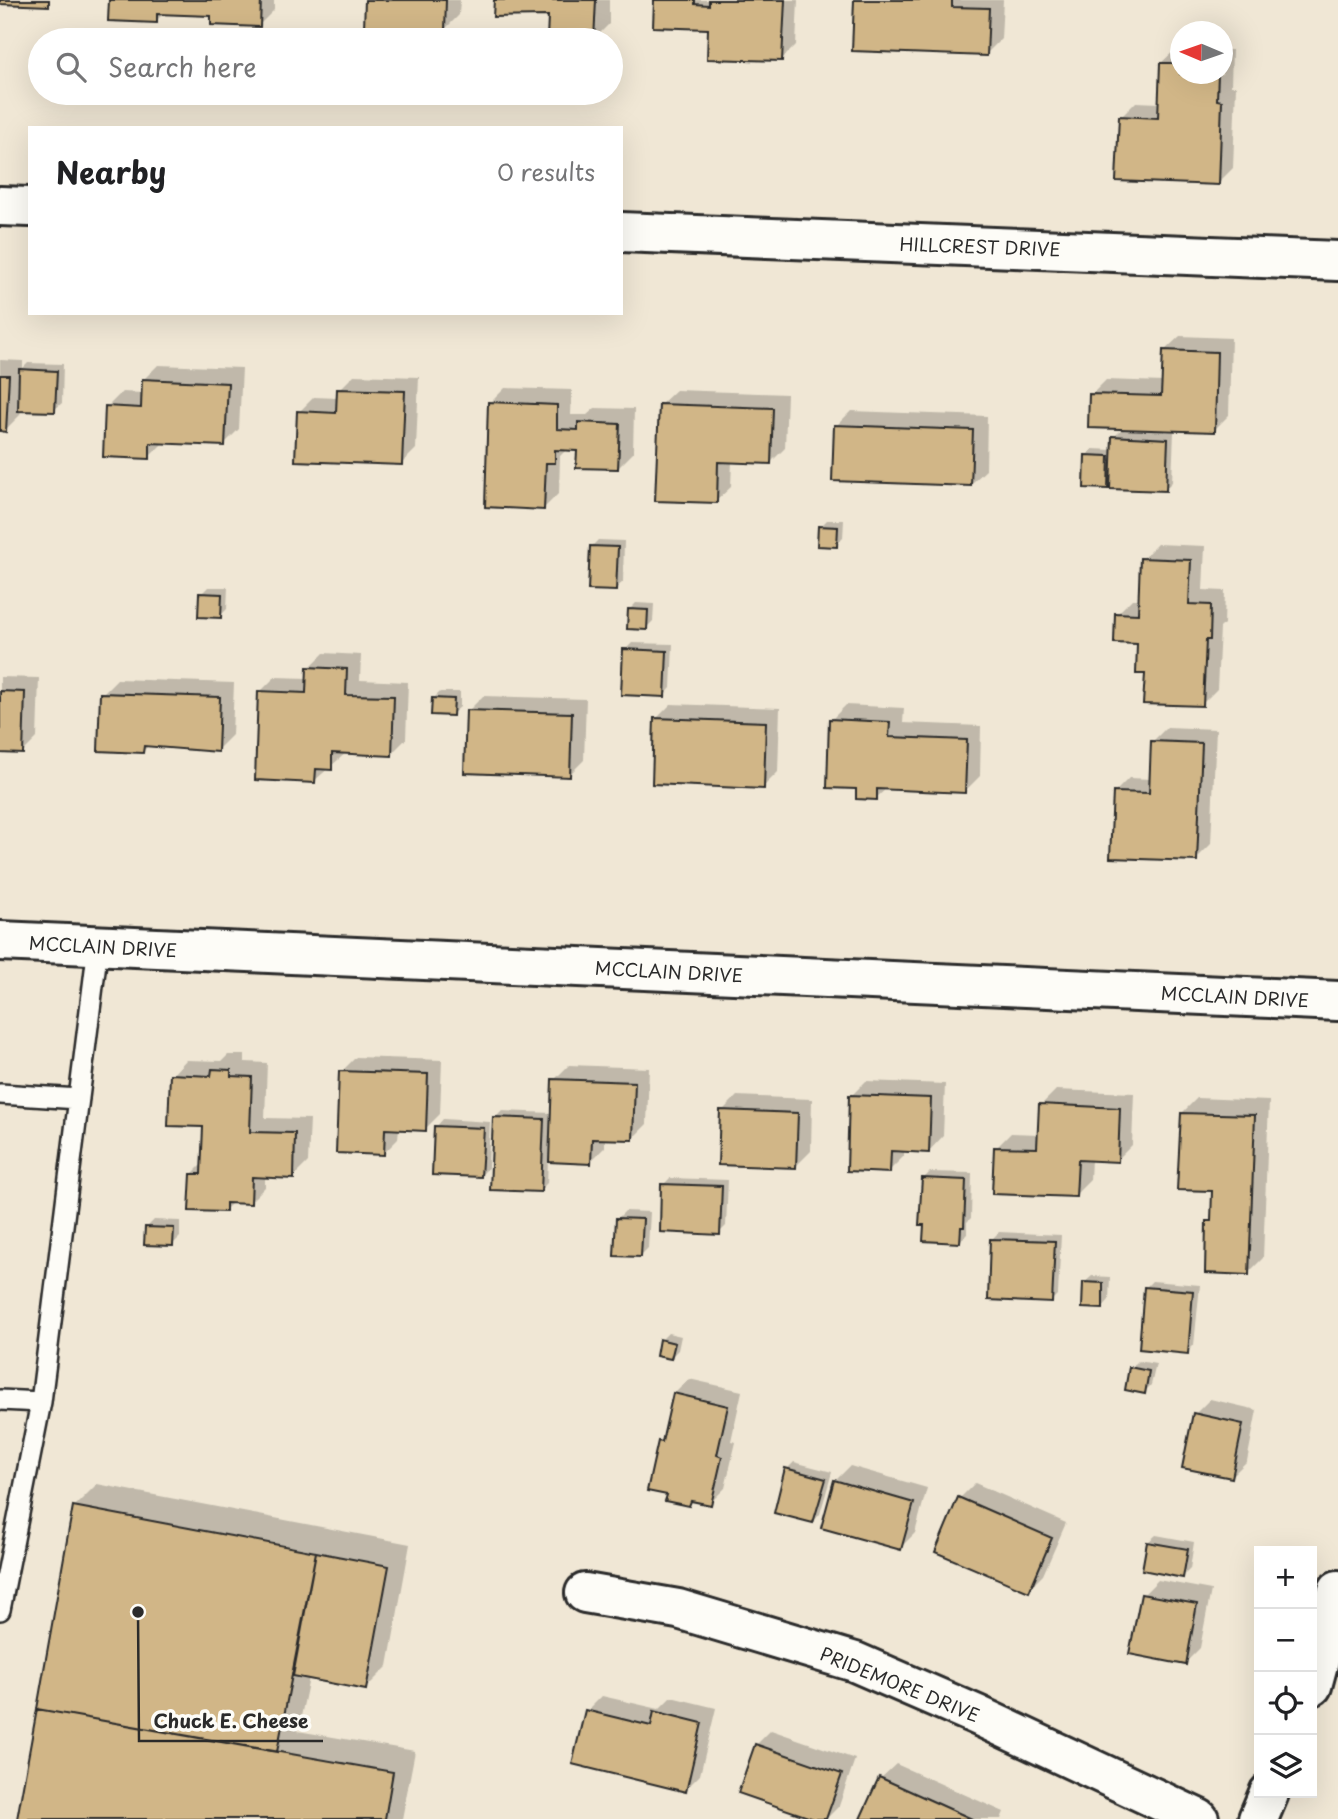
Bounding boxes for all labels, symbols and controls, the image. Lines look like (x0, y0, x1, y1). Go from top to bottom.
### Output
north arrow (1170, 21, 1233, 84)
search box (28, 28, 623, 105)
text: Search here (108, 47, 257, 86)
icon: search (52, 48, 90, 86)
text: Nearby (56, 149, 166, 194)
text: 0 results (497, 154, 595, 189)
street label: HILLCREST DRIVE (899, 230, 1061, 262)
street label: MCCLAIN DRIVE (28, 929, 178, 963)
street label: MCCLAIN DRIVE (594, 954, 744, 988)
street label: MCCLAIN DRIVE (1160, 979, 1310, 1013)
map controls (1254, 1546, 1317, 1798)
button: + (1254, 1546, 1317, 1609)
button: − (1254, 1609, 1317, 1672)
street label: PRIDEMORE DRIVE (816, 1640, 984, 1728)
button: locate (1254, 1672, 1317, 1735)
callout: Chuck E. Cheese (139, 1701, 323, 1741)
text: Chuck E. Cheese (154, 1706, 308, 1734)
button: layers (1254, 1735, 1317, 1798)

